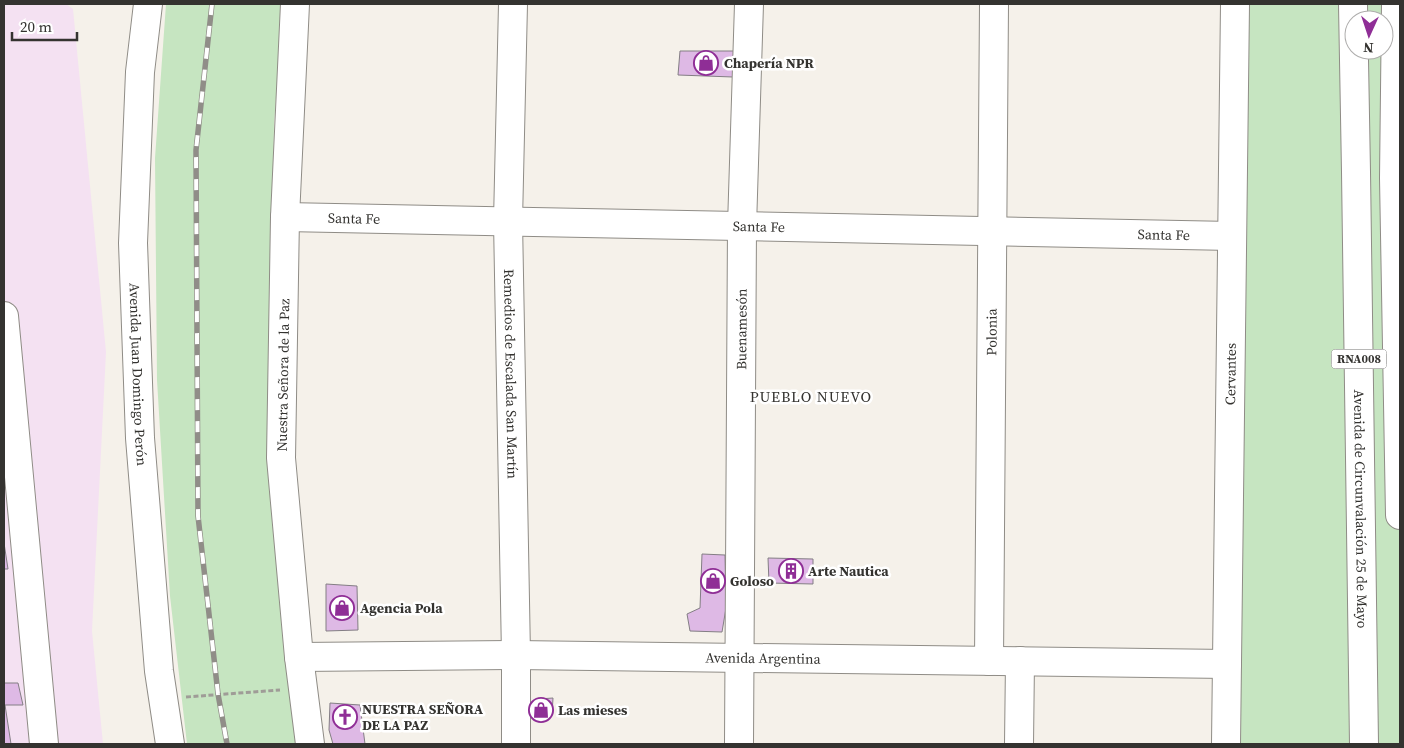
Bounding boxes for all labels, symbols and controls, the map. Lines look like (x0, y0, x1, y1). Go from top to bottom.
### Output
scale bar (12, 10, 78, 42)
north arrow (1344, 10, 1394, 60)
text: 20 m (20, 16, 52, 37)
text: N (1363, 38, 1374, 58)
shop icon: Chapería NPR (693, 50, 719, 76)
place label: Chapería NPR (724, 53, 814, 73)
street label: Santa Fe (328, 208, 380, 229)
street label: Santa Fe (733, 216, 785, 237)
street label: Santa Fe (1137, 224, 1190, 245)
street label: Remedios de Escalada San Martín (499, 269, 523, 480)
street label: Avenida Juan Domingo Perón (124, 282, 152, 467)
street label: Buenamesón (731, 288, 752, 370)
street label: Nuestra Señora de la Paz (272, 298, 294, 452)
street label: Polonia (981, 307, 1002, 356)
street label: Cervantes (1220, 343, 1241, 405)
road number: RNA008 (1332, 349, 1386, 368)
district label: PUEBLO NUEVO (750, 386, 872, 407)
street label: Avenida de Circunvalación 25 de Mayo (1349, 389, 1372, 629)
building icon: Arte Nautica (778, 558, 804, 584)
place label: Arte Nautica (808, 561, 889, 581)
shop icon: Goloso (700, 568, 726, 594)
place label: Goloso (730, 571, 774, 591)
shop icon: Agencia Pola (329, 595, 355, 621)
place label: Agencia Pola (360, 598, 443, 618)
street label: Avenida Argentina (705, 647, 822, 669)
shop icon: Las mieses (528, 697, 554, 723)
place label: NUESTRA SEÑORA DE LA PAZ (362, 699, 484, 735)
place label: Las mieses (558, 700, 628, 720)
church icon: NUESTRA SEÑORA DE LA PAZ (332, 704, 358, 730)

